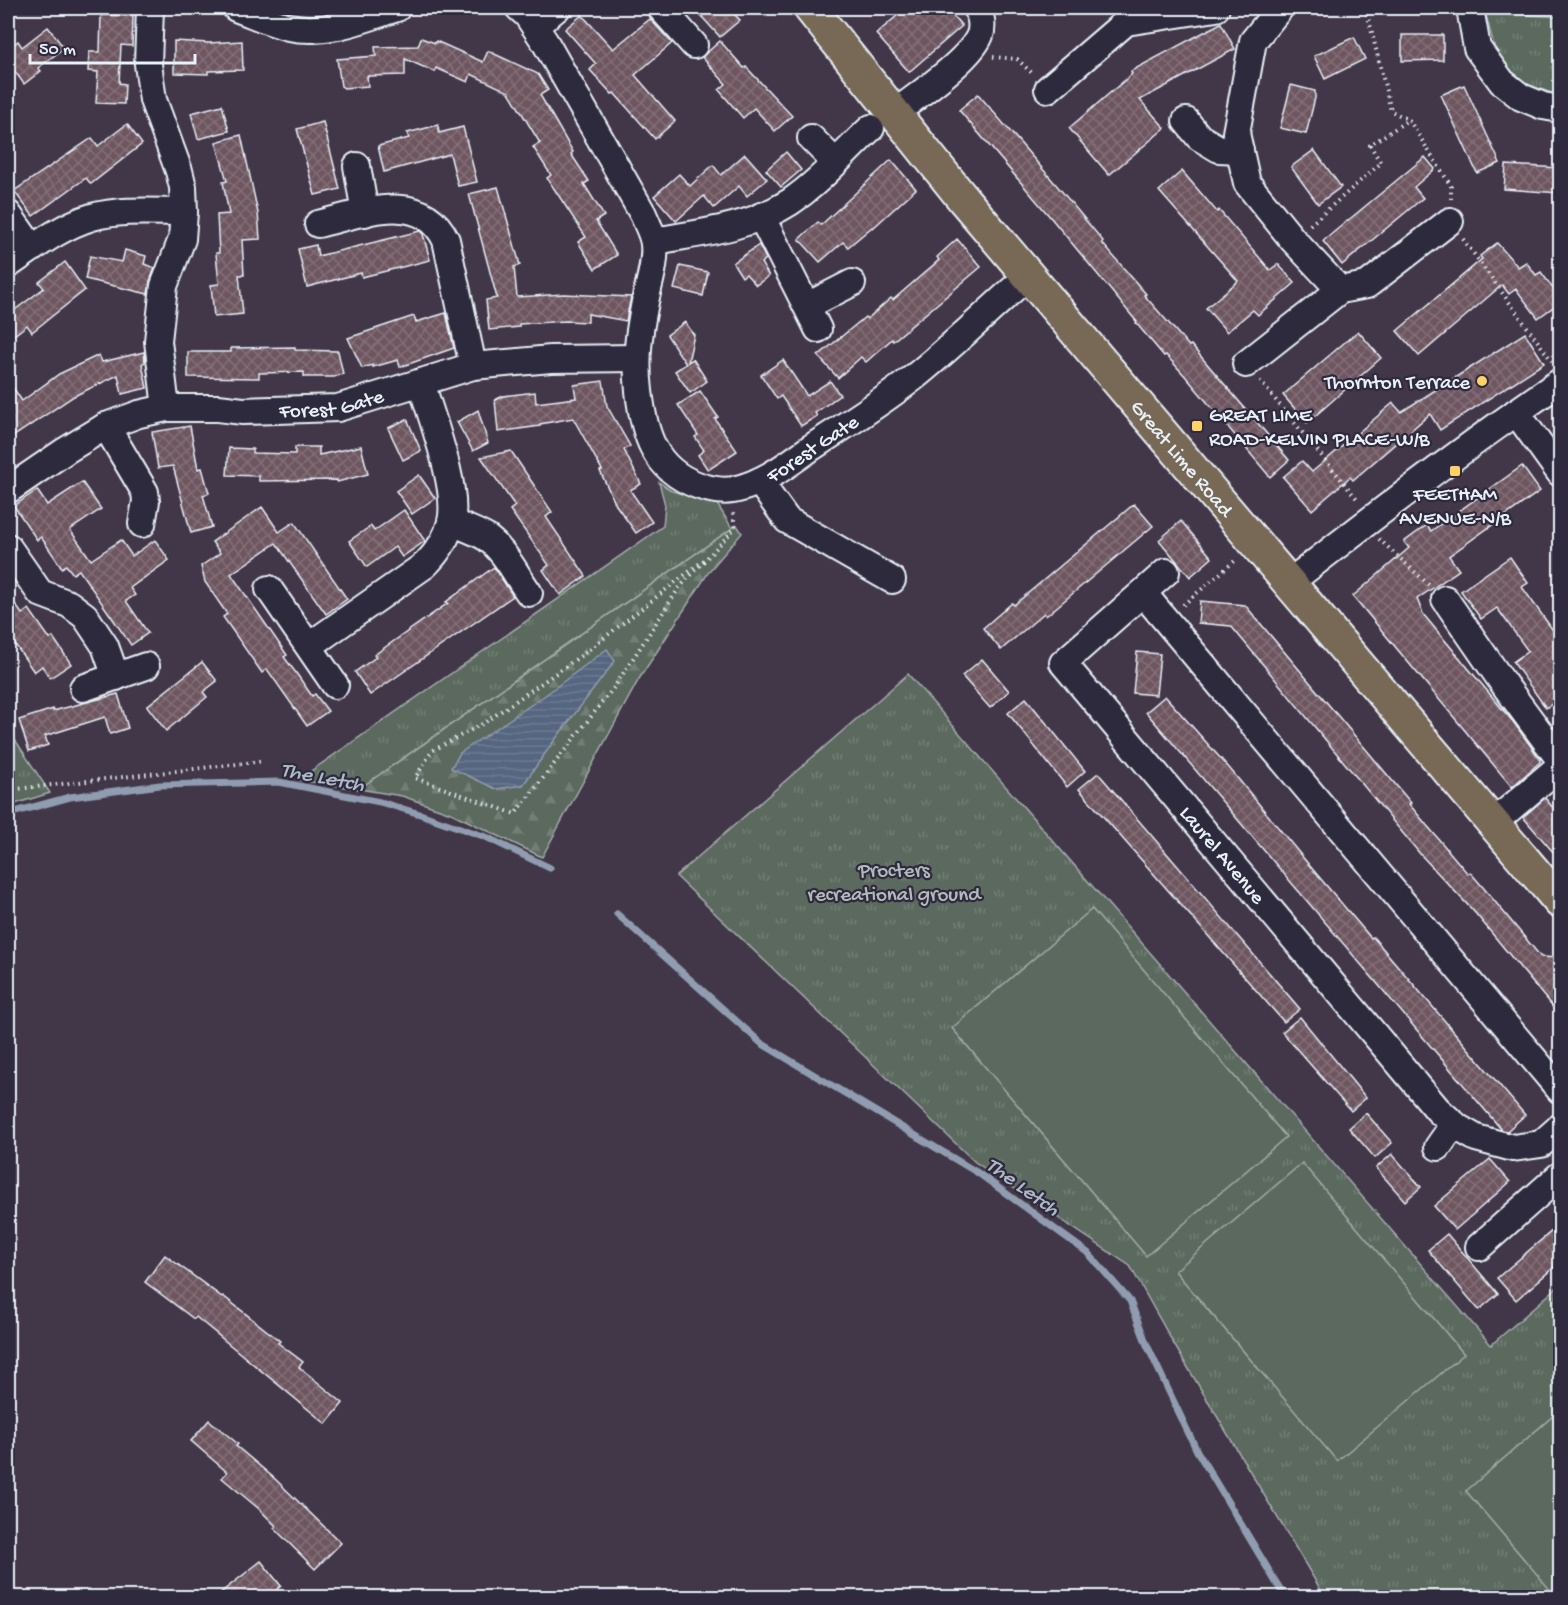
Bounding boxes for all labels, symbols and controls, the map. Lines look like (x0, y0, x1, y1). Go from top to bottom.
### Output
scale bar (30, 27, 195, 65)
text: 50 m (39, 40, 76, 61)
place label: Thornton Terrace (1323, 372, 1471, 397)
marker: Thornton Terrace (1475, 374, 1489, 388)
street label: Forest Gate (278, 385, 388, 426)
street label: Great Lime Road (1123, 396, 1238, 525)
place label: GREAT LIME ROAD-KELVIN PLACE-W/B (1209, 405, 1431, 454)
street label: Forest Gate (762, 410, 866, 491)
marker: GREAT LIME ROAD-KELVIN PLACE-W/B (1190, 419, 1204, 433)
marker: FEETHAM AVENUE-N/B (1448, 464, 1462, 478)
place label: FEETHAM AVENUE-N/B (1399, 484, 1512, 533)
water label: The Letch (278, 758, 366, 800)
street label: Laurel Avenue (1172, 802, 1270, 911)
park label: Procters recreational ground (807, 860, 982, 909)
water label: The Letch (980, 1153, 1064, 1224)

